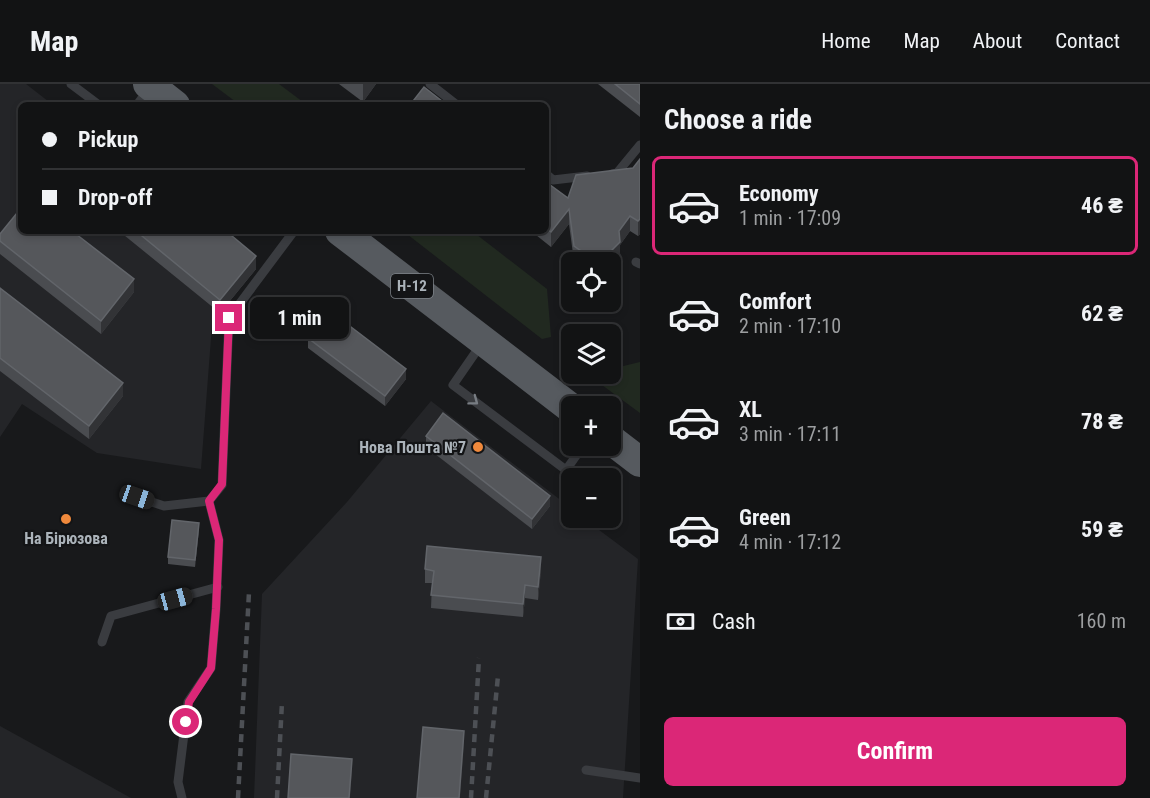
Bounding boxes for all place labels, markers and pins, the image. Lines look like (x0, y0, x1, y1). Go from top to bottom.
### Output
place label: Нова Пошта №7 (359, 438, 466, 457)
marker: Нова Пошта №7 (471, 440, 485, 454)
marker: На Бірюзова (59, 512, 73, 526)
place label: На Бірюзова (24, 529, 108, 548)

